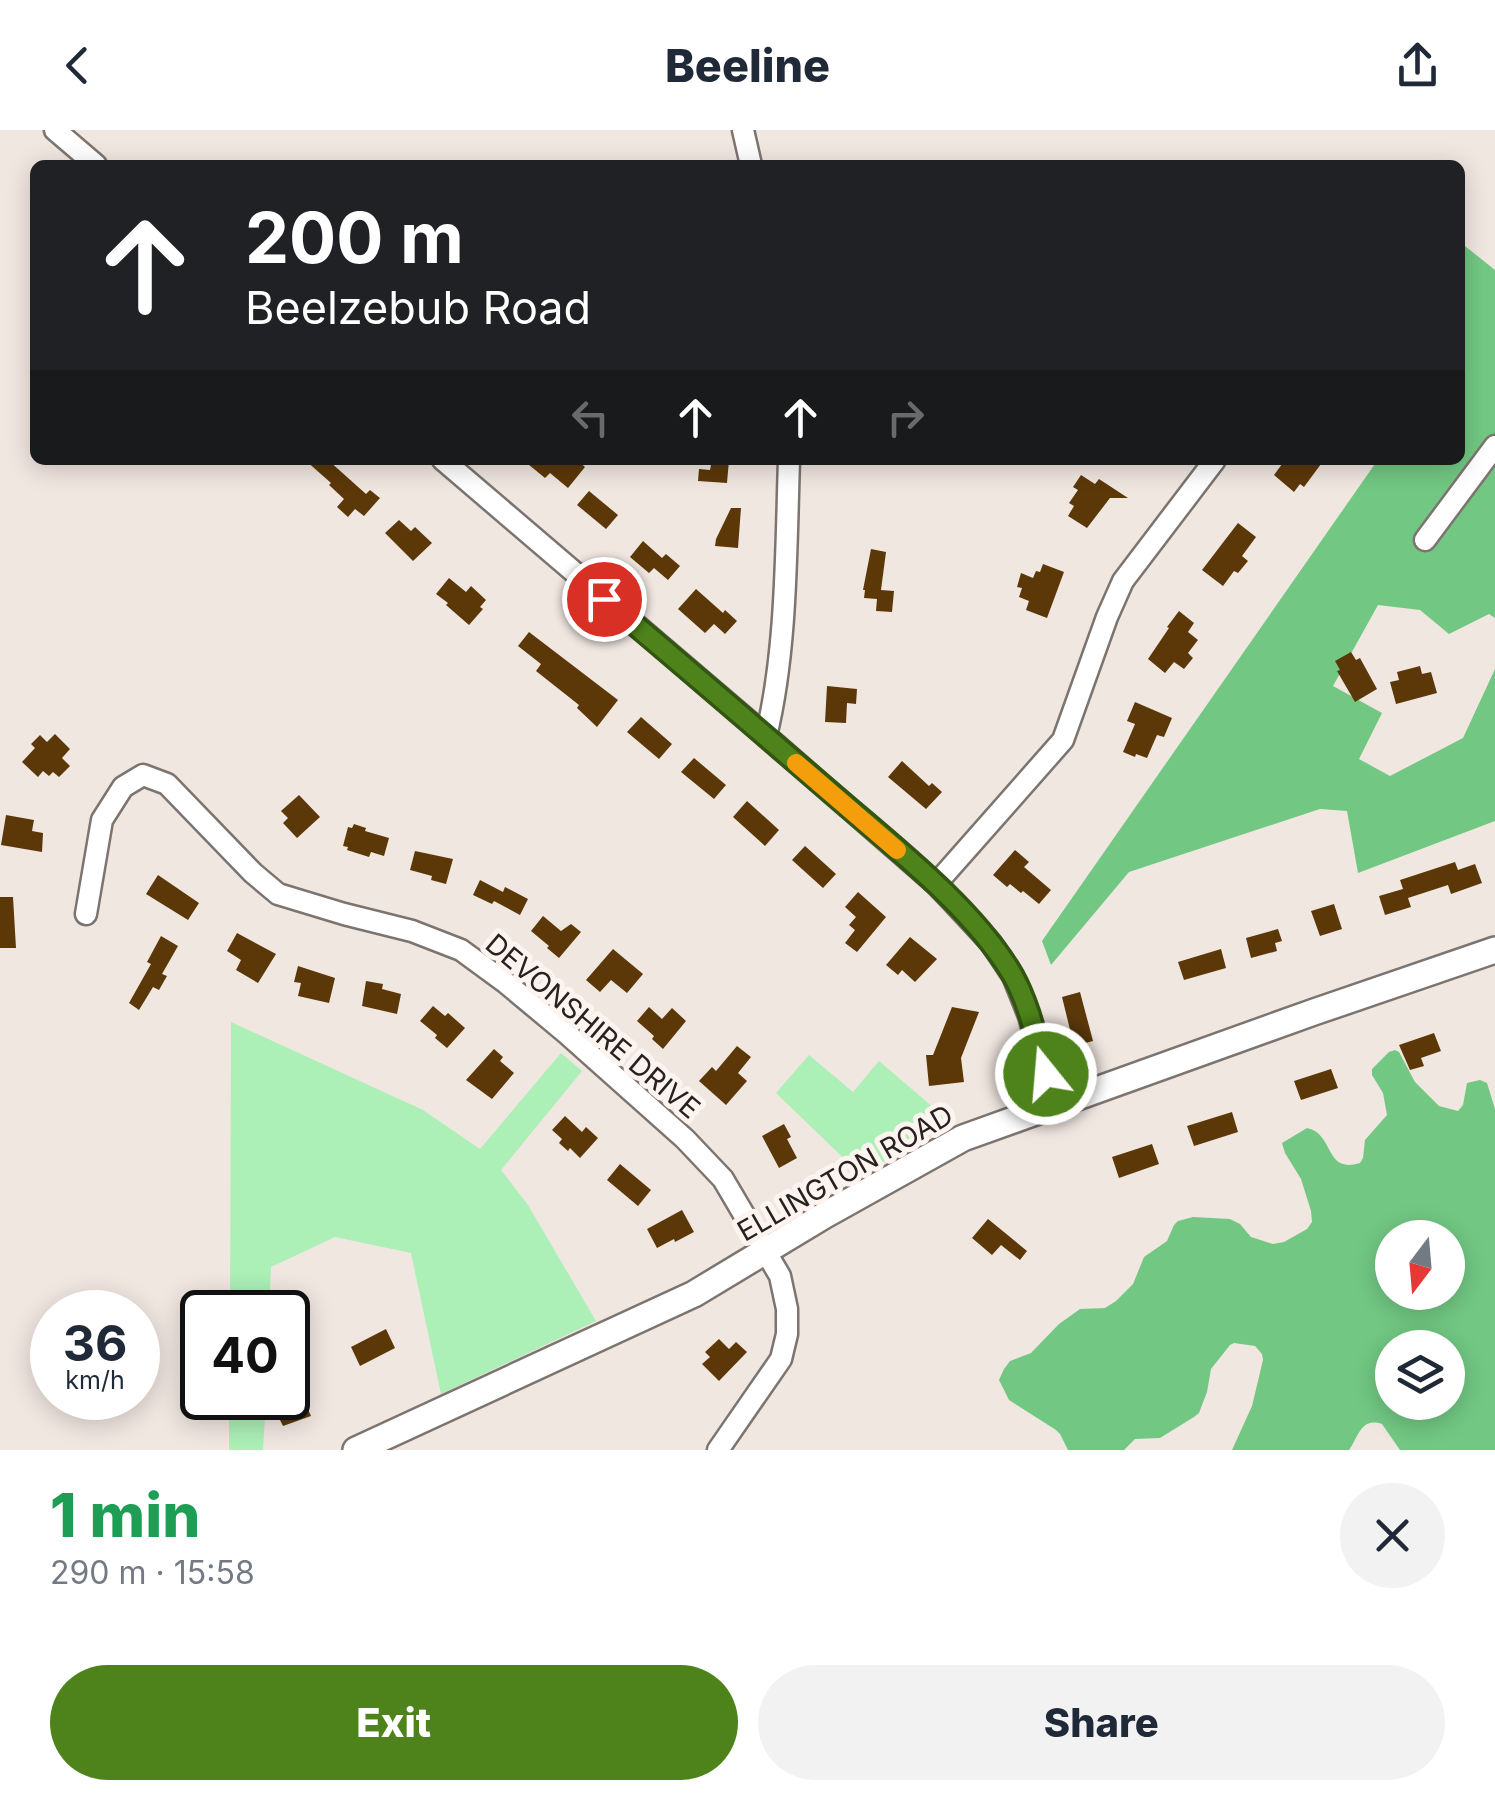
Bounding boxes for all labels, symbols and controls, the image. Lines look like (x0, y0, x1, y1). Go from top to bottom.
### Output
icon: back (50, 38, 105, 93)
text: Beeline (665, 38, 830, 93)
icon: share (1390, 38, 1445, 93)
text: 200 m (245, 195, 464, 280)
icon: ahead (80, 200, 210, 330)
text: Beelzebub Road (245, 280, 591, 335)
icon: left (563, 390, 618, 445)
icon: ahead (668, 390, 723, 445)
icon: ahead (773, 390, 828, 445)
icon: right (878, 390, 933, 445)
pin (562, 557, 647, 642)
icon: arrive (577, 572, 632, 627)
street label: DEVONSHIRE DRIVE (479, 927, 707, 1125)
position arrow (994, 1022, 1098, 1126)
street label: ELLINGTON ROAD (731, 1098, 959, 1248)
north arrow (1375, 1220, 1465, 1310)
map controls (1375, 1220, 1465, 1420)
speed limit sign: 40 (180, 1290, 310, 1420)
text: 36 (63, 1313, 127, 1373)
button: layers (1375, 1330, 1465, 1420)
text: km/h (65, 1365, 125, 1395)
text: 1 min (50, 1479, 200, 1551)
button: close (1340, 1483, 1445, 1588)
text: 290 m · 15:58 (50, 1553, 255, 1592)
button: Exit (50, 1665, 738, 1780)
button: Share (758, 1665, 1445, 1780)

